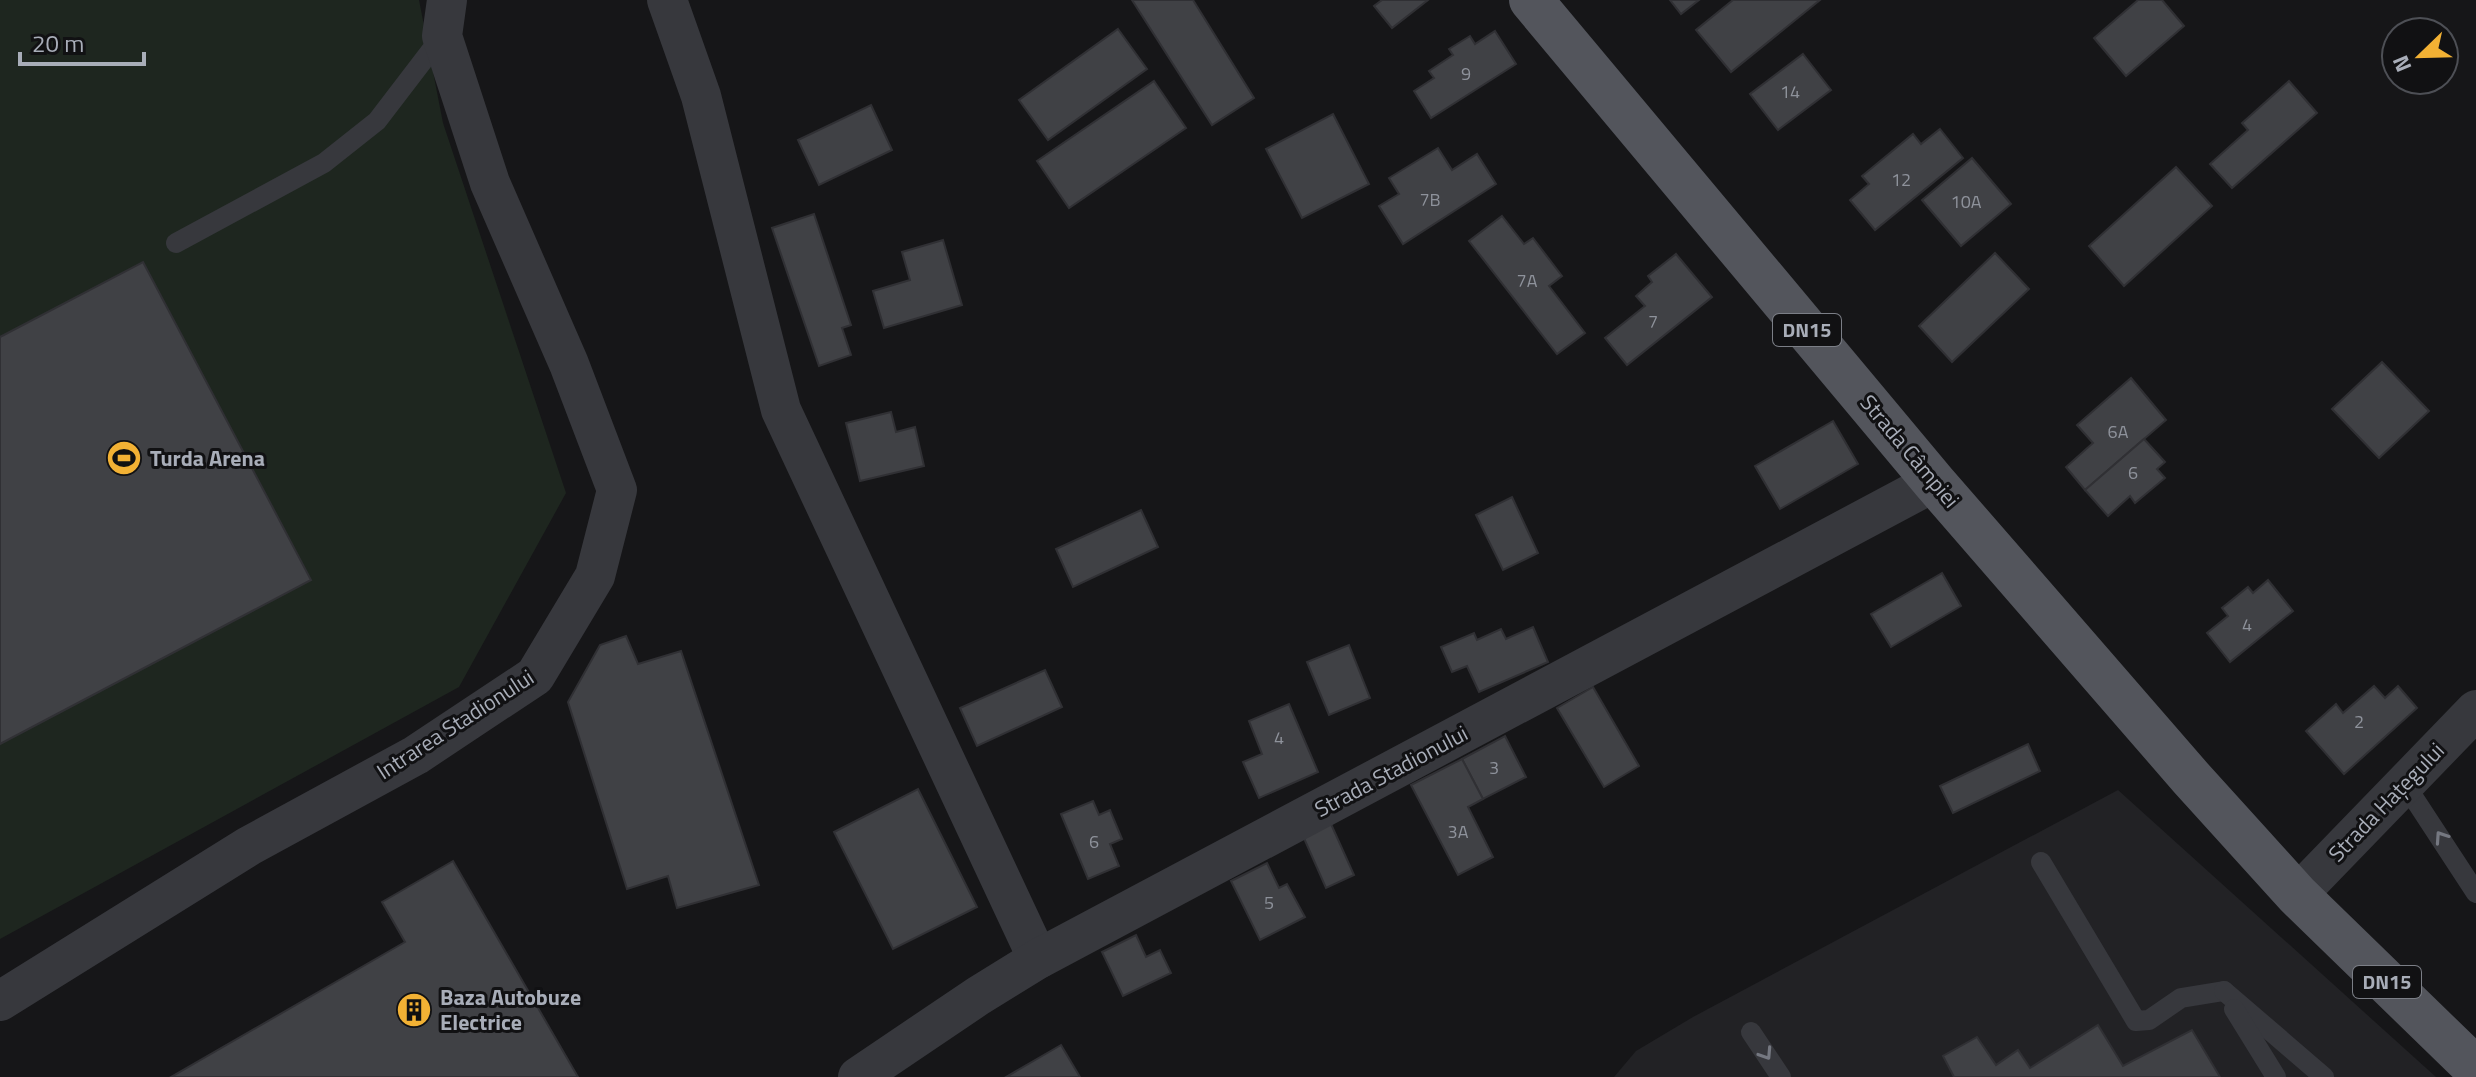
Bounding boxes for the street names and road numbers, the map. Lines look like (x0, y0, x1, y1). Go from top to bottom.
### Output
road number: DN15 (1773, 314, 1841, 346)
street label: Strada Câmpiei (1852, 387, 1968, 515)
street label: Intrarea Stadionului (370, 660, 540, 788)
street label: Strada Stadionului (1308, 716, 1474, 826)
street label: Strada Hațegului (2320, 734, 2452, 870)
road number: DN15 (2353, 966, 2421, 998)

